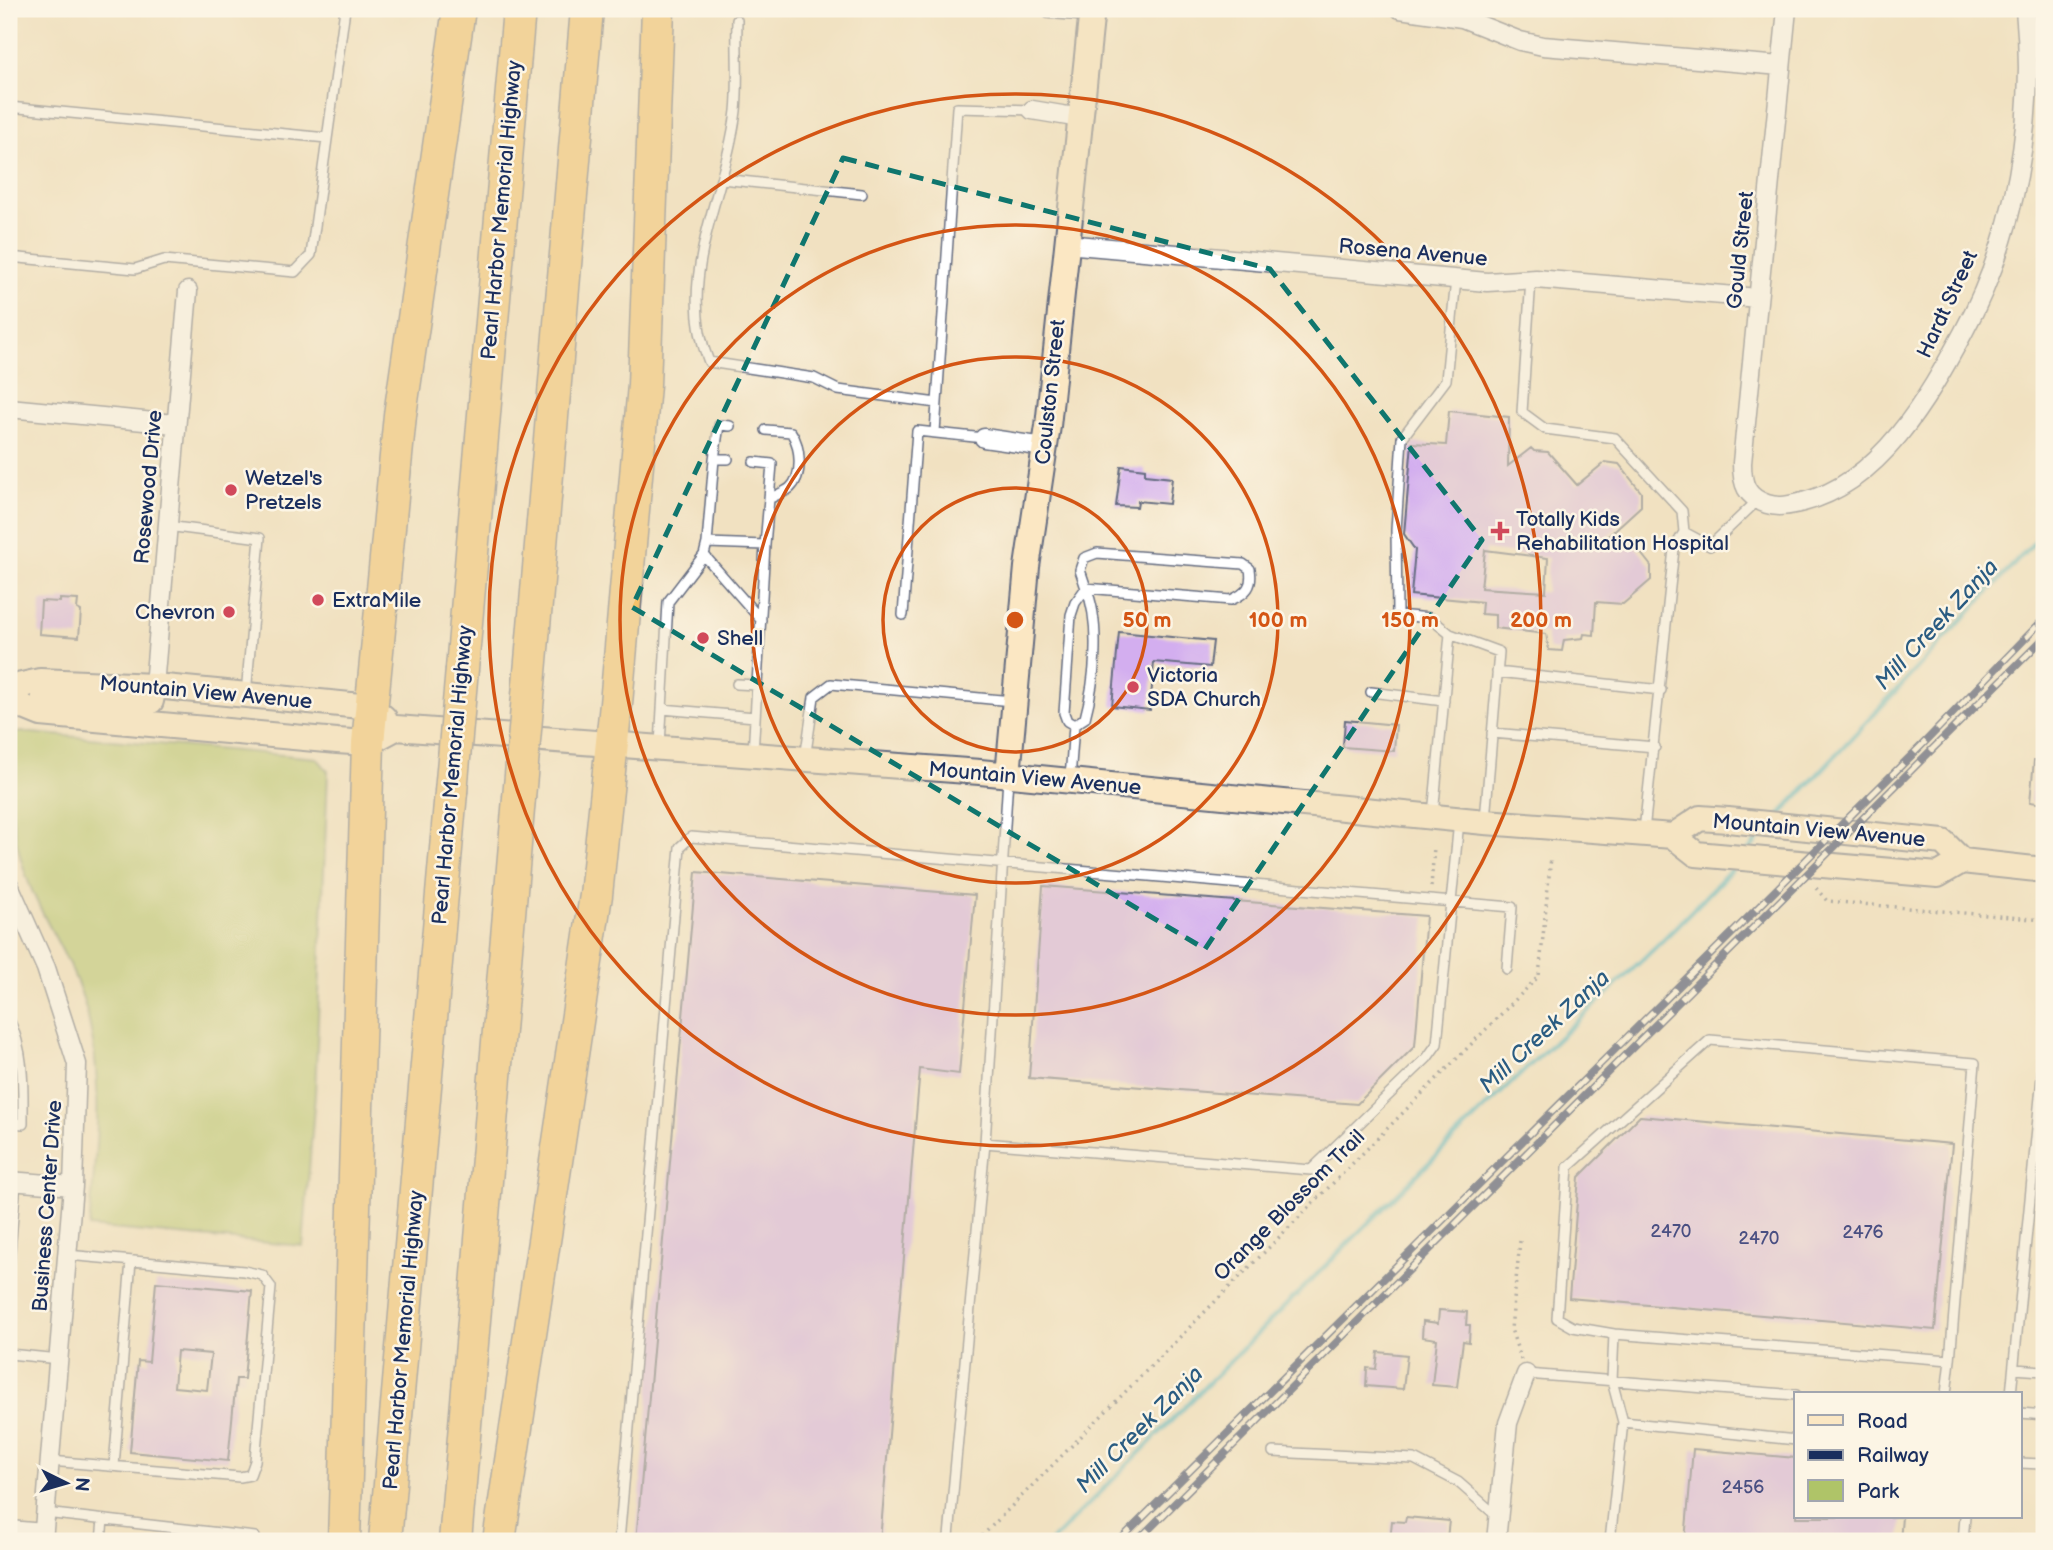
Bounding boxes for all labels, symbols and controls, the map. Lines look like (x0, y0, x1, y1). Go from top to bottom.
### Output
street label: Pearl Harbor Memorial Highway (476, 59, 527, 361)
street label: Gould Street (1722, 189, 1759, 310)
street label: Rosena Avenue (1337, 234, 1489, 271)
street label: Hardt Street (1912, 246, 1983, 362)
street label: Coulston Street (1030, 318, 1071, 466)
street label: Rosewood Drive (129, 409, 168, 565)
place label: Wetzel's Pretzels (245, 466, 322, 515)
marker: Wetzel's Pretzels (223, 482, 239, 498)
place label: Totally Kids Rehabilitation Hospital (1516, 507, 1729, 556)
marker: Totally Kids Rehabilitation Hospital (1490, 521, 1510, 541)
water label: Mill Creek Zanja (1869, 553, 2004, 696)
place label: ExtraMile (332, 588, 421, 613)
marker: ExtraMile (310, 592, 326, 608)
place label: Chevron (135, 600, 215, 625)
marker: Chevron (221, 604, 237, 620)
centre of rings (1003, 608, 1027, 632)
text: 50 m (1123, 608, 1171, 633)
text: 100 m (1249, 608, 1307, 633)
text: 150 m (1381, 608, 1439, 633)
text: 200 m (1510, 608, 1572, 633)
street label: Pearl Harbor Memorial Highway (427, 624, 478, 926)
place label: Shell (717, 626, 763, 651)
marker: Shell (695, 630, 711, 646)
place label: Victoria SDA Church (1147, 663, 1261, 712)
street label: Mountain View Avenue (99, 671, 313, 714)
marker: Victoria SDA Church (1125, 679, 1141, 695)
street label: Mountain View Avenue (928, 757, 1142, 800)
street label: Mountain View Avenue (1712, 809, 1926, 852)
water label: Mill Creek Zanja (1473, 964, 1616, 1099)
street label: Business Center Drive (28, 1099, 67, 1313)
street label: Orange Blossom Trail (1209, 1125, 1370, 1286)
street label: Pearl Harbor Memorial Highway (378, 1189, 429, 1491)
house number: 2470 (1651, 1221, 1691, 1242)
house number: 2476 (1842, 1222, 1884, 1243)
house number: 2470 (1739, 1228, 1779, 1249)
water label: Mill Creek Zanja (1070, 1360, 1209, 1499)
legend (1794, 1392, 2022, 1518)
text: Road (1857, 1409, 1908, 1434)
text: Railway (1857, 1443, 1929, 1468)
north arrow (32, 1448, 102, 1518)
text: N (69, 1476, 94, 1492)
house number: 2456 (1722, 1477, 1764, 1498)
text: Park (1857, 1479, 1900, 1504)

